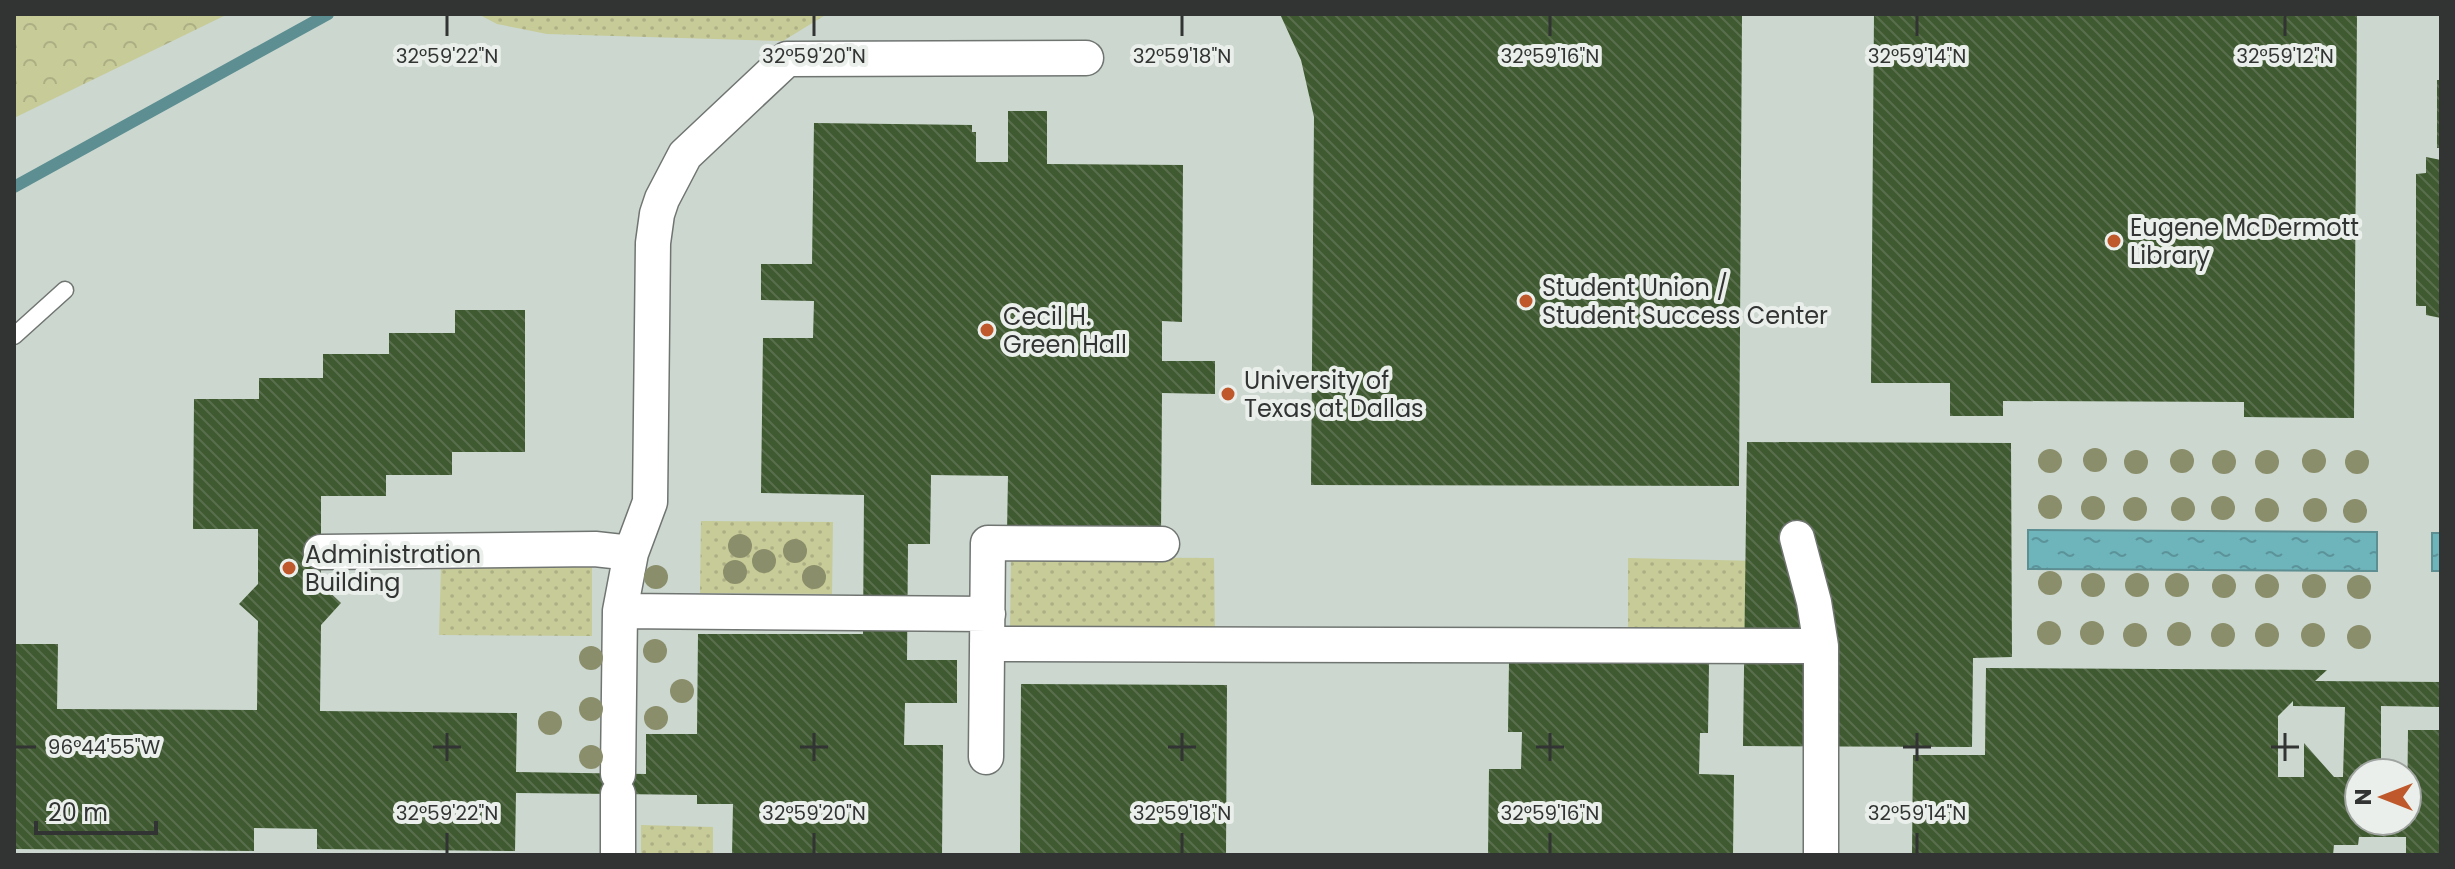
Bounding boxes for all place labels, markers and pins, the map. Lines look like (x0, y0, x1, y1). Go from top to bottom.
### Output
place label: Eugene McDermott Library (2130, 211, 2359, 272)
marker: Eugene McDermott Library (2105, 232, 2123, 250)
place label: Student Union / Student Success Center (1542, 271, 1828, 332)
marker: Student Union / Student Success Center (1517, 292, 1535, 310)
place label: Cecil H. Green Hall (1003, 300, 1127, 361)
marker: Cecil H. Green Hall (978, 321, 996, 339)
place label: University of Texas at Dallas (1244, 364, 1424, 425)
marker: University of Texas at Dallas (1219, 385, 1237, 403)
place label: Administration Building (305, 538, 481, 599)
marker: Administration Building (280, 559, 298, 577)

